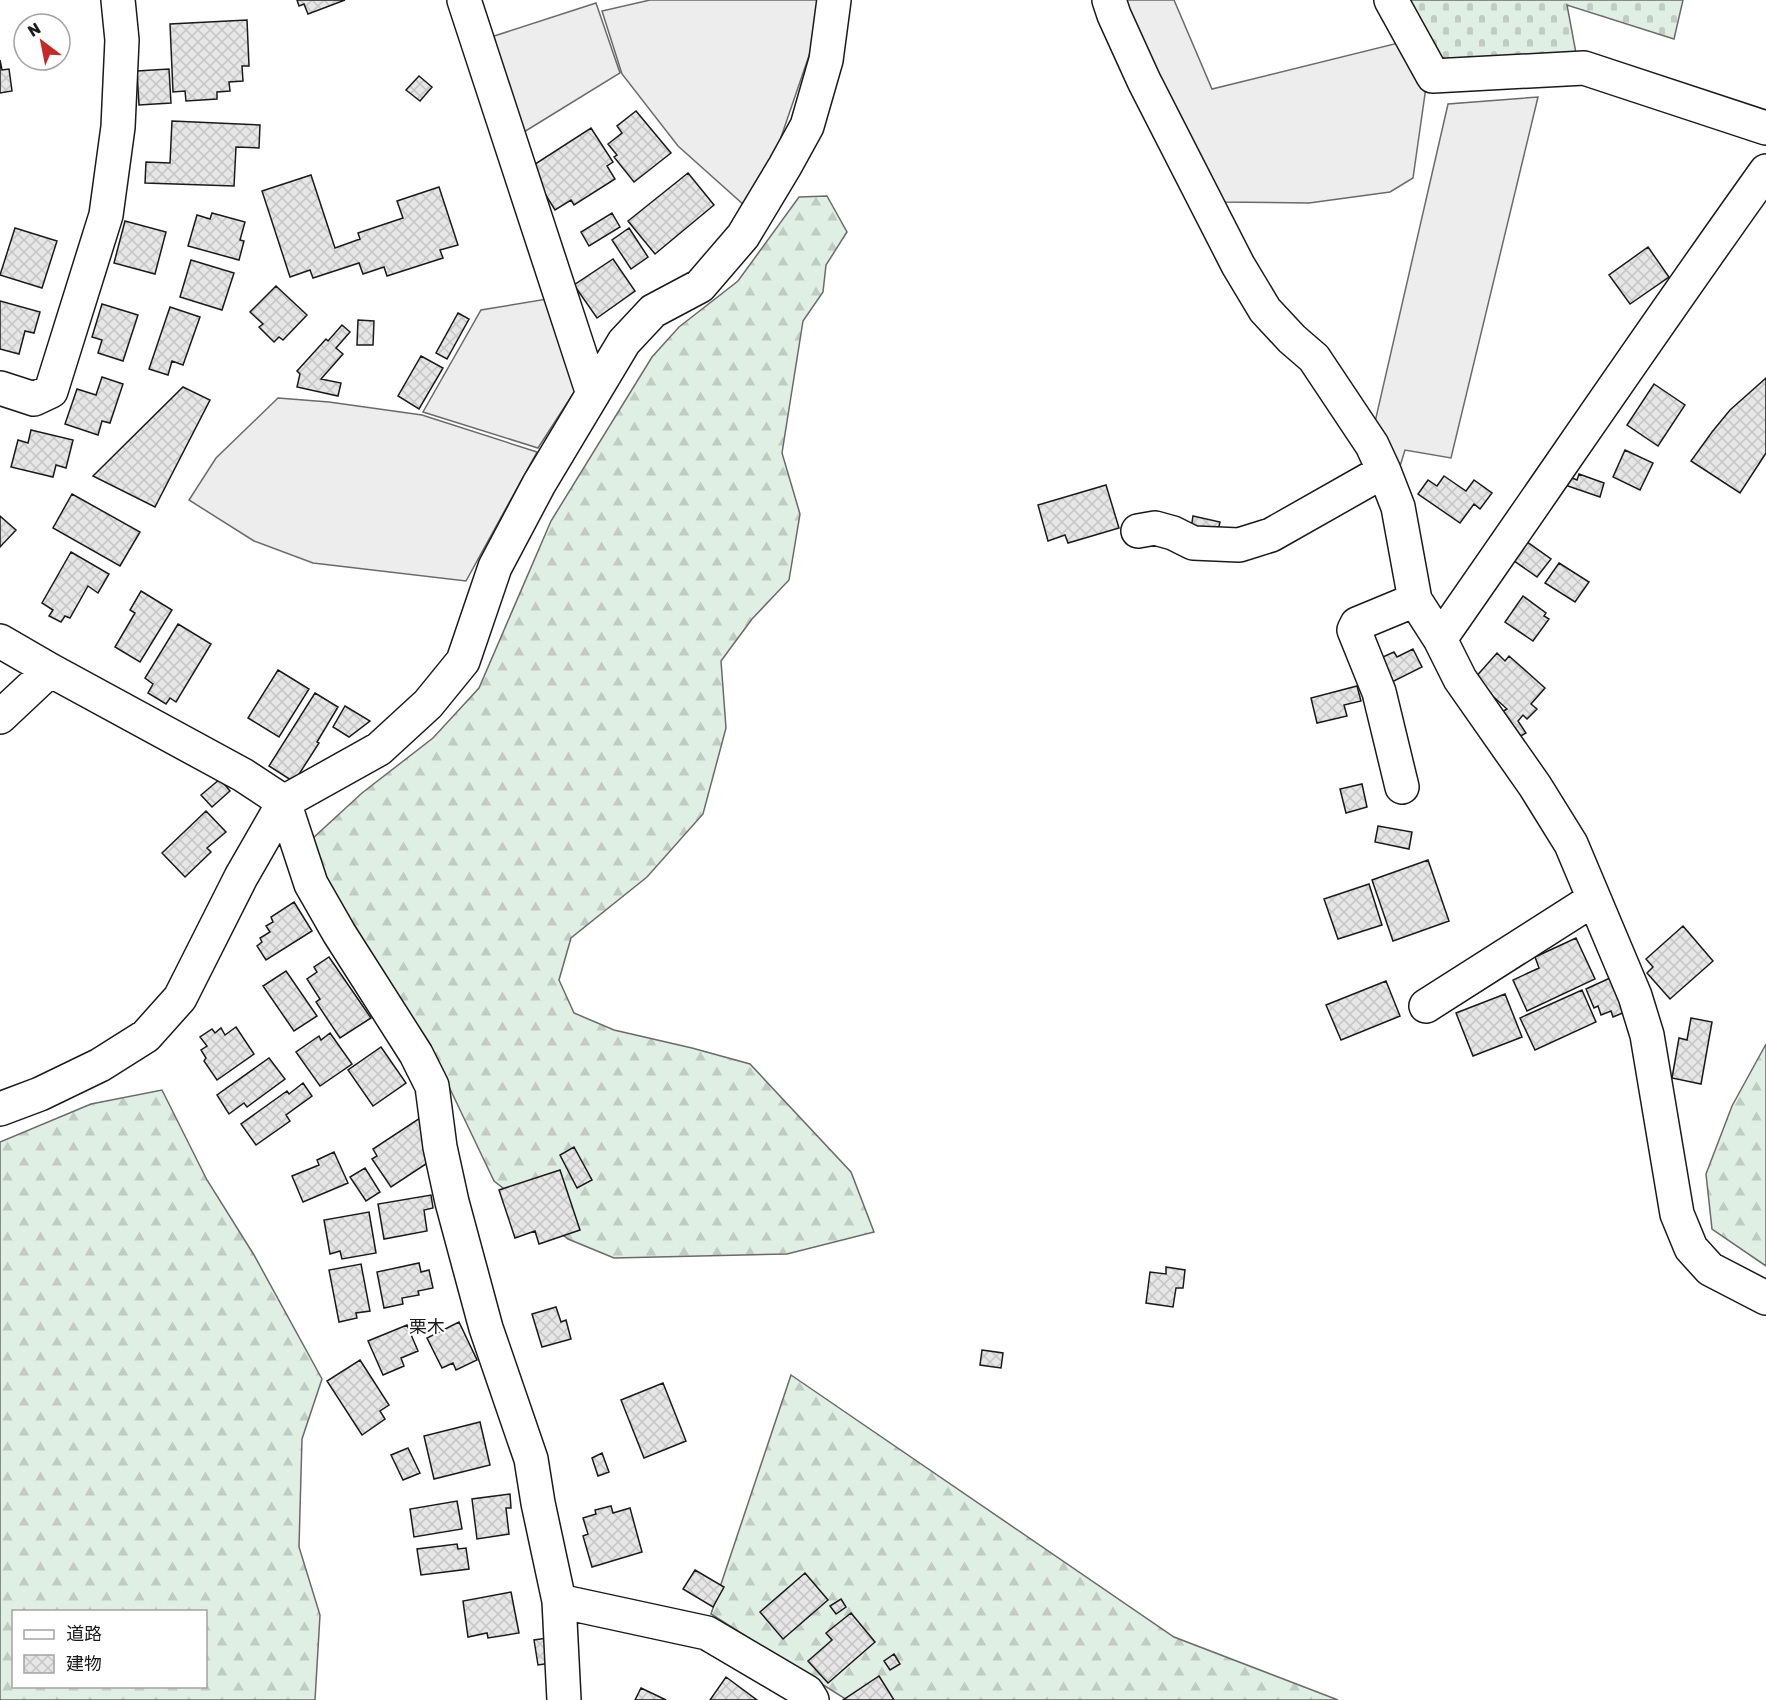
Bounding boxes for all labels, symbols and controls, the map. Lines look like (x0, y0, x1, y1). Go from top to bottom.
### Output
north arrow (12, 12, 72, 72)
text: N (24, 19, 44, 41)
district label: 栗木 (409, 1316, 445, 1338)
legend (12, 1610, 207, 1688)
text: 道路 (66, 1623, 102, 1645)
text: 建物 (66, 1653, 102, 1675)

